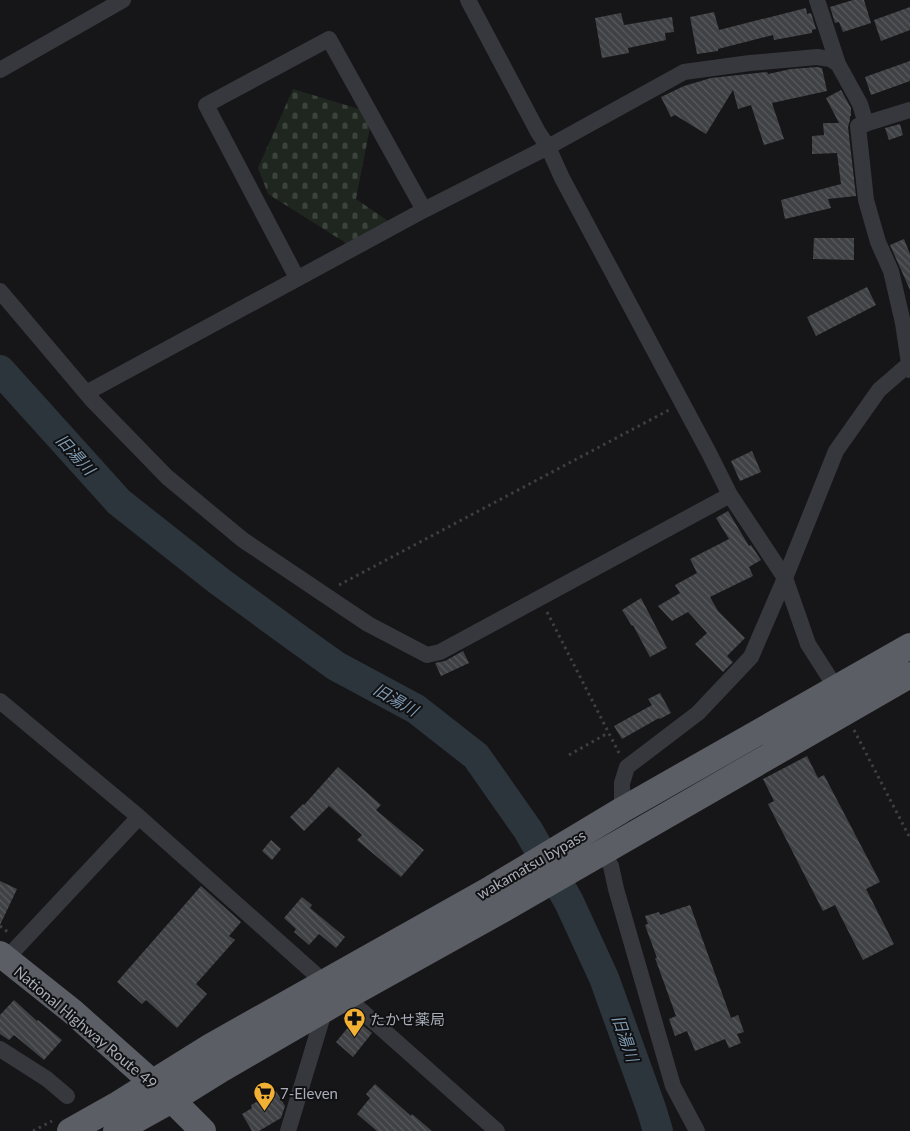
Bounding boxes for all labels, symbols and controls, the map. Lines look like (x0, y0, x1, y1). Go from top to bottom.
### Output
water label: 旧湯川 (53, 430, 100, 480)
water label: 旧湯川 (370, 679, 423, 720)
street label: wakamatsu bypass (473, 826, 589, 902)
street label: National Highway Route 49 (11, 962, 161, 1092)
pharmacy icon: たかせ薬局 (342, 1007, 366, 1038)
place label: たかせ薬局 (370, 1010, 445, 1028)
water label: 旧湯川 (609, 1012, 643, 1066)
supermarket icon: 7-Eleven (252, 1081, 276, 1112)
place label: 7-Eleven (280, 1084, 338, 1102)

